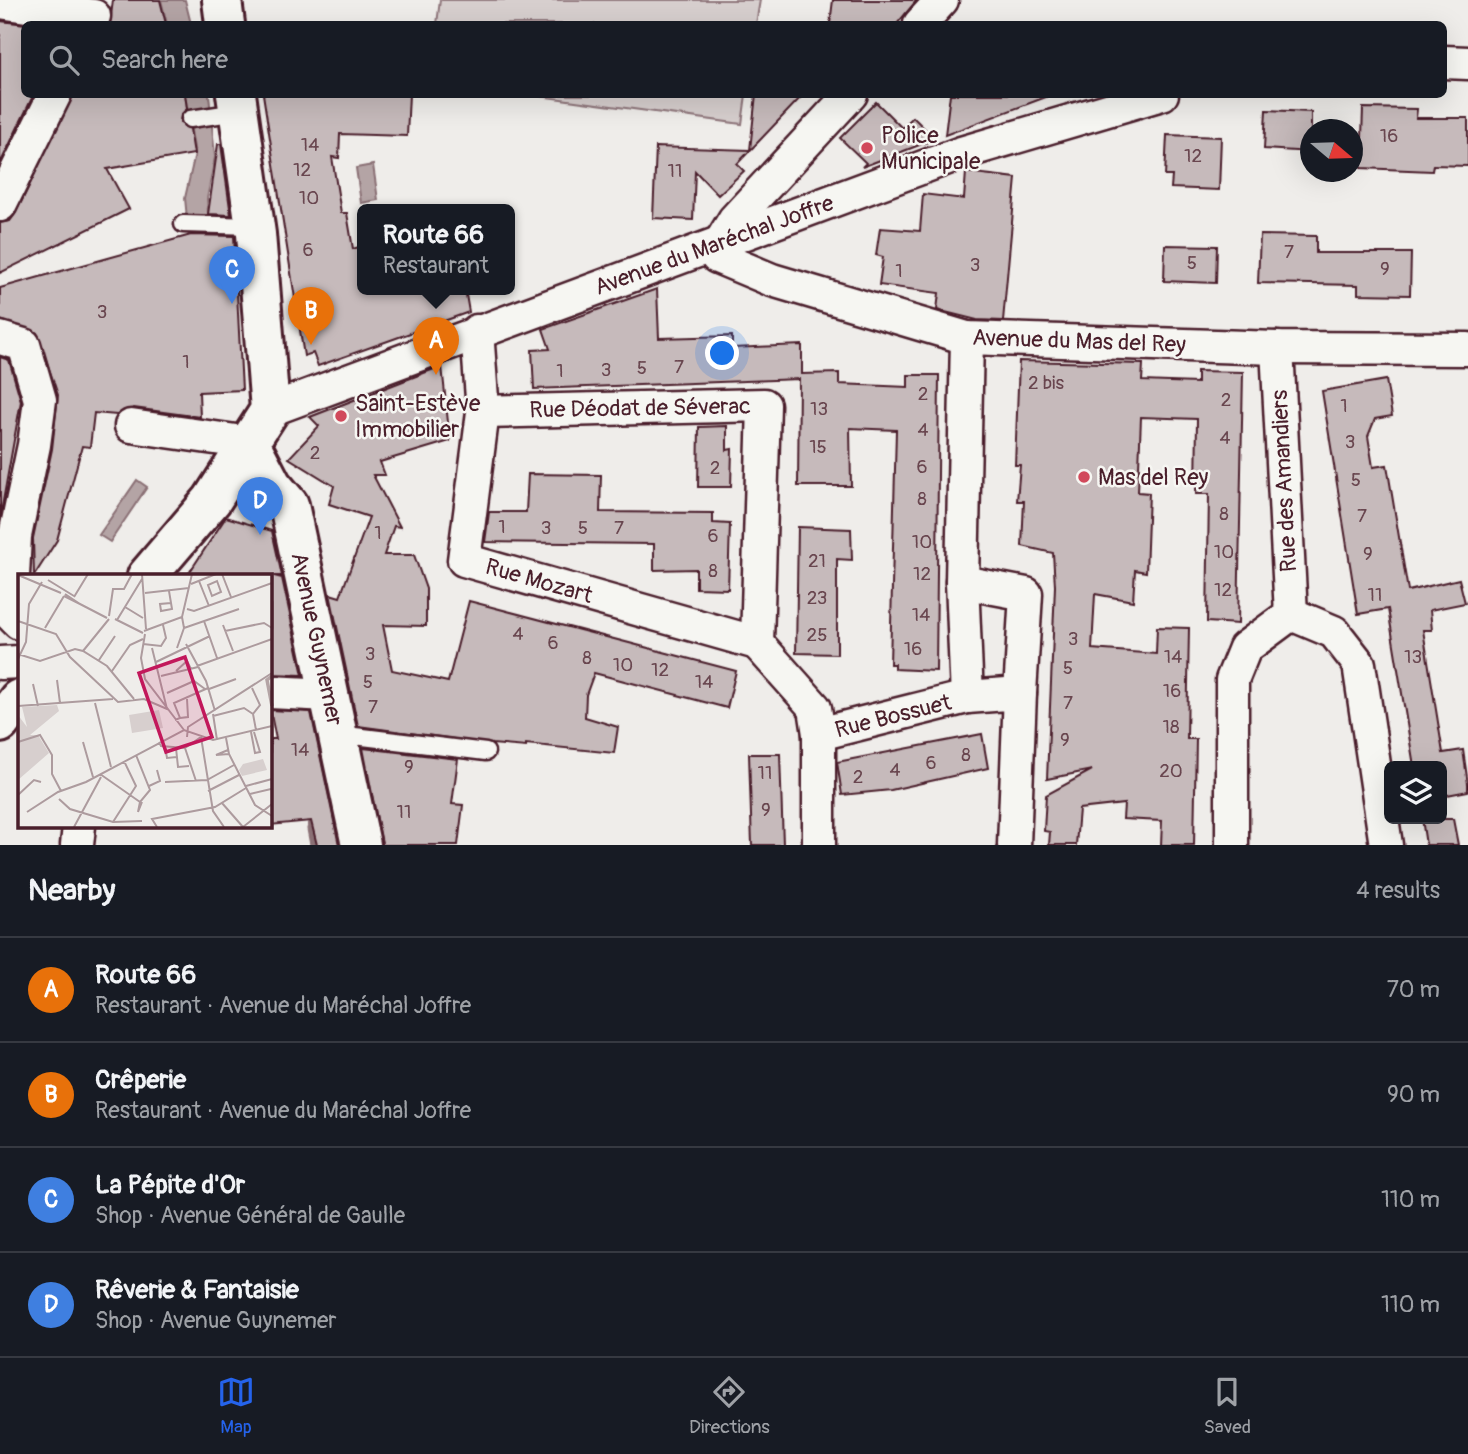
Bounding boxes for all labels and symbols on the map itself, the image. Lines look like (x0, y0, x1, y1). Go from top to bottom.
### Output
north arrow (1300, 119, 1363, 182)
place label: Police Municipale (881, 121, 981, 176)
house number: 16 (1380, 124, 1398, 148)
house number: 14 (301, 133, 319, 157)
marker: Police Municipale (859, 140, 875, 156)
house number: 12 (1184, 144, 1202, 168)
house number: 12 (293, 158, 311, 182)
house number: 11 (668, 159, 682, 183)
house number: 10 (299, 186, 319, 210)
street label: Avenue du Maréchal Joffre (590, 188, 838, 302)
house number: 6 (302, 238, 314, 262)
house number: 7 (1284, 240, 1294, 264)
pin: C (209, 246, 255, 304)
house number: 5 (1187, 251, 1197, 275)
house number: 3 (970, 253, 980, 277)
house number: 9 (1380, 257, 1390, 281)
house number: 1 (895, 259, 903, 283)
pin: B (288, 287, 334, 345)
house number: 3 (97, 300, 107, 324)
pin: A (413, 317, 459, 375)
street label: Avenue du Mas del Rey (972, 323, 1187, 359)
your location (705, 336, 739, 370)
house number: 1 (182, 350, 190, 374)
house number: 7 (674, 355, 684, 379)
house number: 5 (637, 356, 647, 380)
house number: 3 (601, 358, 611, 382)
house number: 1 (556, 359, 564, 383)
house number: 2 bis (1028, 371, 1064, 395)
house number: 2 (918, 382, 928, 406)
house number: 2 (1221, 388, 1231, 412)
place label: Saint-Estève Immobilier (355, 389, 481, 444)
street label: Rue des Amandiers (1265, 389, 1303, 573)
street label: Rue Déodat de Séverac (529, 392, 751, 424)
house number: 1 (1340, 394, 1348, 418)
house number: 13 (810, 397, 828, 421)
marker: Saint-Estève Immobilier (333, 408, 349, 424)
house number: 4 (917, 418, 929, 442)
house number: 4 (1219, 426, 1231, 450)
house number: 3 (1345, 430, 1355, 454)
house number: 15 (809, 435, 827, 459)
house number: 2 (310, 441, 320, 465)
house number: 6 (916, 455, 928, 479)
house number: 2 (710, 456, 720, 480)
place label: Mas del Rey (1098, 463, 1208, 492)
house number: 5 (1351, 468, 1361, 492)
marker: Mas del Rey (1076, 469, 1092, 485)
pin: D (237, 477, 283, 535)
house number: 8 (917, 487, 927, 511)
house number: 8 (1219, 502, 1229, 526)
house number: 7 (1357, 504, 1367, 528)
house number: 1 (498, 515, 506, 539)
house number: 3 (541, 516, 551, 540)
house number: 5 (578, 516, 588, 540)
house number: 7 (614, 516, 624, 540)
house number: 1 (374, 521, 382, 545)
house number: 6 (707, 524, 719, 548)
house number: 10 (912, 530, 932, 554)
house number: 10 (1214, 540, 1234, 564)
house number: 9 (1363, 542, 1373, 566)
house number: 21 (808, 549, 826, 573)
street label: Avenue Guynemer (284, 550, 350, 728)
street label: Rue Mozart (482, 552, 597, 610)
house number: 8 (708, 559, 718, 583)
house number: 12 (913, 562, 931, 586)
inset map (18, 574, 271, 828)
house number: 12 (1214, 578, 1232, 602)
house number: 11 (1368, 583, 1382, 607)
house number: 23 (807, 586, 827, 610)
house number: 14 (912, 603, 930, 627)
house number: 4 (512, 622, 524, 646)
house number: 25 (807, 623, 827, 647)
house number: 3 (1068, 627, 1078, 651)
house number: 6 (547, 631, 559, 655)
house number: 16 (904, 637, 922, 661)
house number: 3 (365, 642, 375, 666)
house number: 14 (1164, 645, 1182, 669)
house number: 13 (1404, 645, 1422, 669)
house number: 8 (582, 646, 592, 670)
house number: 10 (613, 653, 633, 677)
house number: 5 (1063, 656, 1073, 680)
house number: 12 (651, 658, 669, 682)
house number: 5 (363, 670, 373, 694)
house number: 14 (695, 670, 713, 694)
house number: 16 (1163, 679, 1181, 703)
street label: Rue Bossuet (832, 687, 955, 744)
house number: 7 (1063, 691, 1073, 715)
house number: 7 (368, 695, 378, 719)
house number: 18 (1162, 715, 1180, 739)
house number: 9 (1060, 728, 1070, 752)
house number: 14 (291, 738, 309, 762)
house number: 8 (961, 743, 971, 767)
house number: 6 (925, 751, 937, 775)
house number: 9 (404, 755, 414, 779)
house number: 4 (889, 758, 901, 782)
house number: 20 (1159, 759, 1183, 783)
house number: 11 (758, 761, 772, 785)
house number: 2 (853, 765, 863, 789)
house number: 9 (761, 798, 771, 822)
house number: 11 (397, 800, 411, 824)

